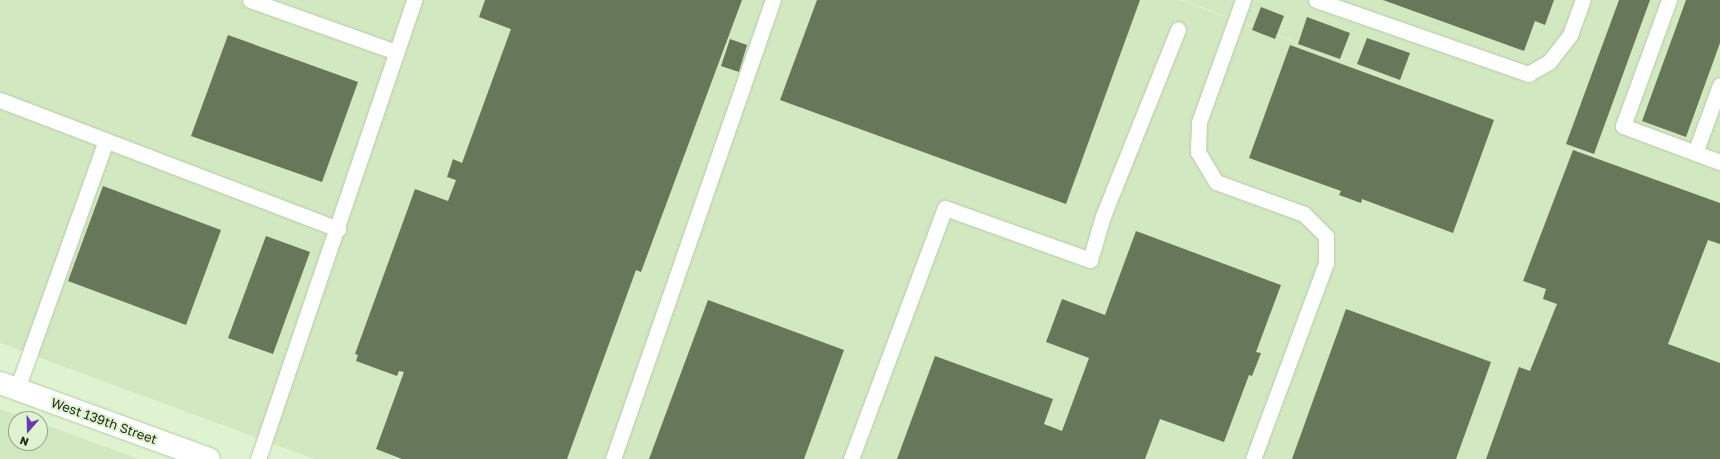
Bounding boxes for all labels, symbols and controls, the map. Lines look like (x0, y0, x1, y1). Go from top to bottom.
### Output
street label: West 139th Street (49, 395, 159, 447)
north arrow (8, 411, 48, 451)
text: N (18, 434, 30, 449)

